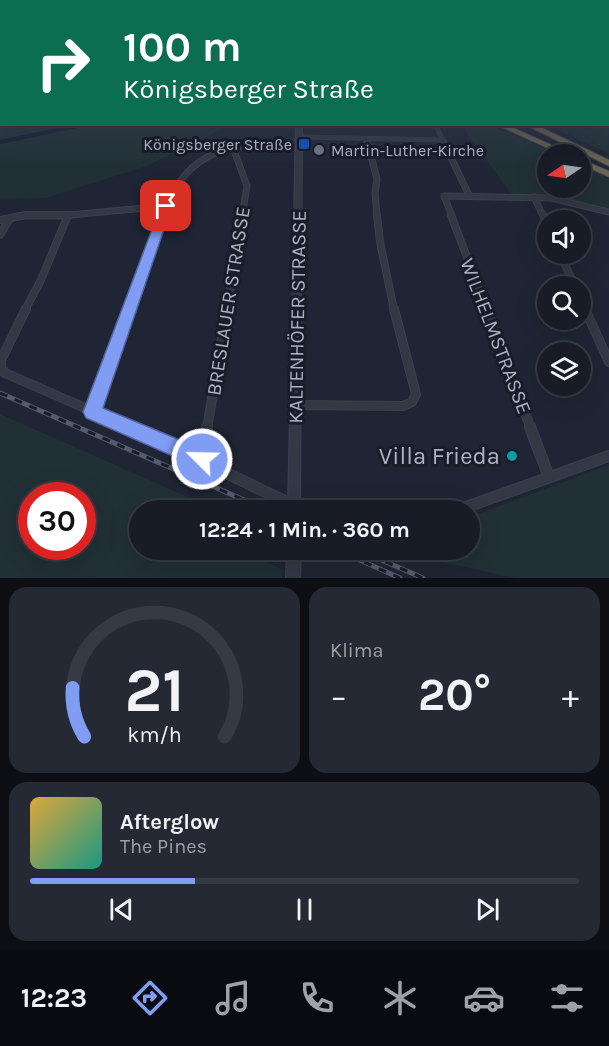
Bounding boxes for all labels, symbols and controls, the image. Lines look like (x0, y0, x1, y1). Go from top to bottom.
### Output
text: 100 m (123, 22, 242, 72)
icon: right (24, 24, 102, 102)
text: Königsberger Straße (123, 73, 374, 105)
place label: Königsberger Straße (143, 135, 292, 154)
marker: Königsberger Straße (297, 137, 311, 151)
place label: Martin-Luther-Kirche (331, 141, 484, 160)
marker: Martin-Luther-Kirche (312, 143, 326, 157)
north arrow (537, 144, 591, 198)
map controls (537, 144, 591, 396)
pin (140, 180, 191, 231)
icon: arrive (149, 189, 182, 222)
street label: BRESLAUER STRASSE (202, 205, 255, 397)
street label: KALTENHÖFER STRASSE (284, 210, 311, 424)
button: sound (537, 210, 591, 264)
street label: WILHELMSTRASSE (455, 255, 536, 417)
button: search (537, 276, 591, 330)
button: layers (537, 342, 591, 396)
position arrow (170, 427, 234, 491)
place label: Villa Frieda (379, 442, 500, 470)
marker: Villa Frieda (505, 449, 519, 463)
speed limit sign: 30 (18, 482, 96, 560)
text: 12:24 · 1 Min. · 360 m (199, 517, 410, 543)
text: Klima (330, 639, 383, 662)
text: 21 (124, 654, 184, 727)
text: 20° (418, 669, 491, 721)
text: − (330, 677, 347, 715)
text: + (562, 677, 579, 715)
text: km/h (127, 722, 182, 747)
text: Afterglow (120, 809, 219, 835)
text: The Pines (120, 835, 207, 858)
icon: previous (105, 893, 138, 926)
icon: pause (288, 893, 321, 926)
icon: next (471, 893, 504, 926)
icon: directions (129, 977, 171, 1019)
icon: music (212, 977, 254, 1019)
icon: phone (296, 977, 338, 1019)
icon: climate (379, 977, 421, 1019)
icon: car (463, 977, 505, 1019)
icon: filters (546, 977, 588, 1019)
text: 12:23 (21, 982, 87, 1014)

